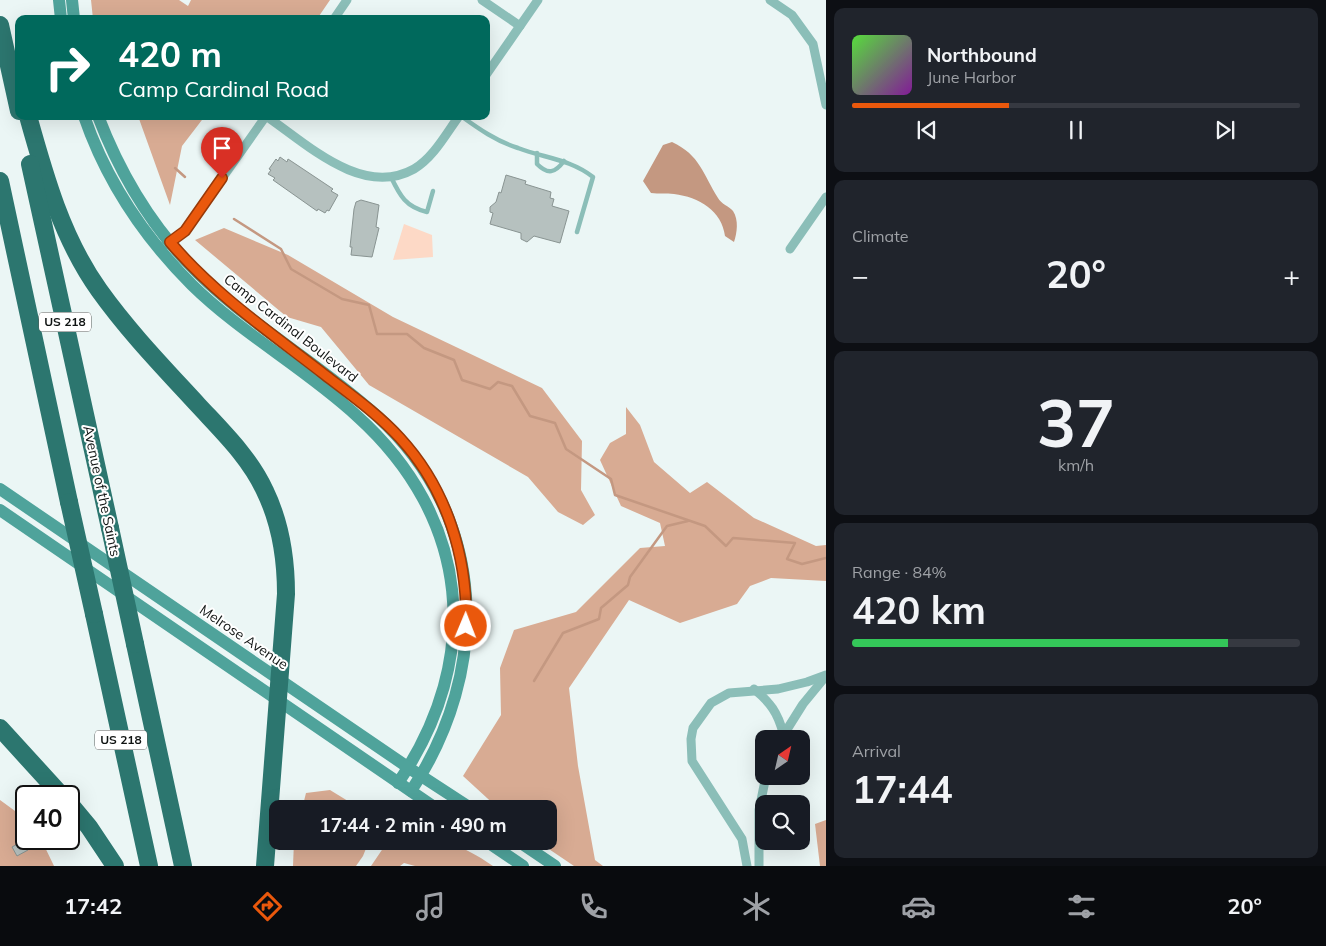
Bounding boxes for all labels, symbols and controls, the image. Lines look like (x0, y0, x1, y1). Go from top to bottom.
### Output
text: 420 m (118, 32, 222, 76)
icon: right (35, 35, 100, 100)
text: Northbound (927, 43, 1037, 67)
text: June Harbor (927, 67, 1016, 87)
text: Camp Cardinal Road (118, 75, 329, 103)
icon: previous (913, 116, 941, 144)
icon: pause (1062, 116, 1090, 144)
icon: next (1211, 116, 1239, 144)
pin (201, 127, 243, 178)
icon: arrive (208, 134, 236, 162)
text: Climate (852, 226, 908, 246)
text: 20° (1046, 250, 1106, 298)
text: − (852, 258, 869, 293)
text: + (1283, 258, 1300, 293)
street label: Camp Cardinal Boulevard (220, 270, 362, 386)
road number: US 218 (39, 313, 91, 332)
text: 37 (1037, 382, 1115, 463)
street label: Avenue of the Saints (79, 424, 125, 558)
text: km/h (1058, 455, 1094, 475)
text: Range · 84% (852, 562, 947, 582)
text: 420 km (852, 586, 986, 634)
position arrow (439, 599, 491, 651)
street label: Melrose Avenue (196, 601, 292, 673)
road number: US 218 (95, 730, 147, 750)
north arrow (755, 730, 810, 785)
map controls (755, 730, 810, 850)
text: Arrival (852, 741, 901, 761)
text: 17:44 (852, 765, 953, 813)
speed limit sign: 40 (15, 785, 80, 850)
button: search (755, 795, 810, 850)
text: 17:44 · 2 min · 490 m (319, 813, 507, 837)
icon: directions (250, 889, 285, 924)
icon: music (413, 889, 448, 924)
icon: phone (576, 889, 611, 924)
icon: climate (739, 889, 774, 924)
icon: car (901, 889, 936, 924)
icon: filters (1064, 889, 1099, 924)
text: 17:42 (64, 892, 122, 920)
text: 20° (1227, 892, 1262, 920)

